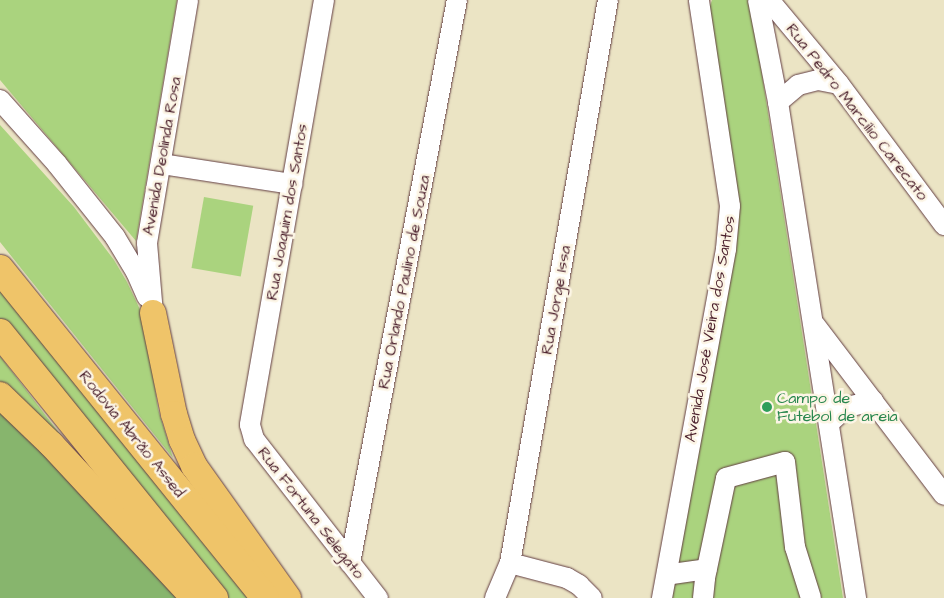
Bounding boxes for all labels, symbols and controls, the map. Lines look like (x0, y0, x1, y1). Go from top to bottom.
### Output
street label: Rua Pedro Marcílio Carecato (782, 20, 932, 204)
street label: Avenida Deolinda Rosa (139, 75, 185, 237)
street label: Rua Joaquim dos Santos (262, 122, 312, 302)
street label: Rua Orlando Paulino de Souza (374, 173, 434, 391)
street label: Avenida José Vieira dos Santos (681, 214, 739, 444)
street label: Rua Jorge Issa (537, 244, 575, 356)
street label: Rodovia Abrão Assed (75, 367, 189, 501)
place label: Campo de Futebol de areia (777, 388, 898, 426)
marker: Campo de Futebol de areia (761, 401, 773, 413)
street label: Rua Fortuna Selegato (254, 443, 368, 583)

